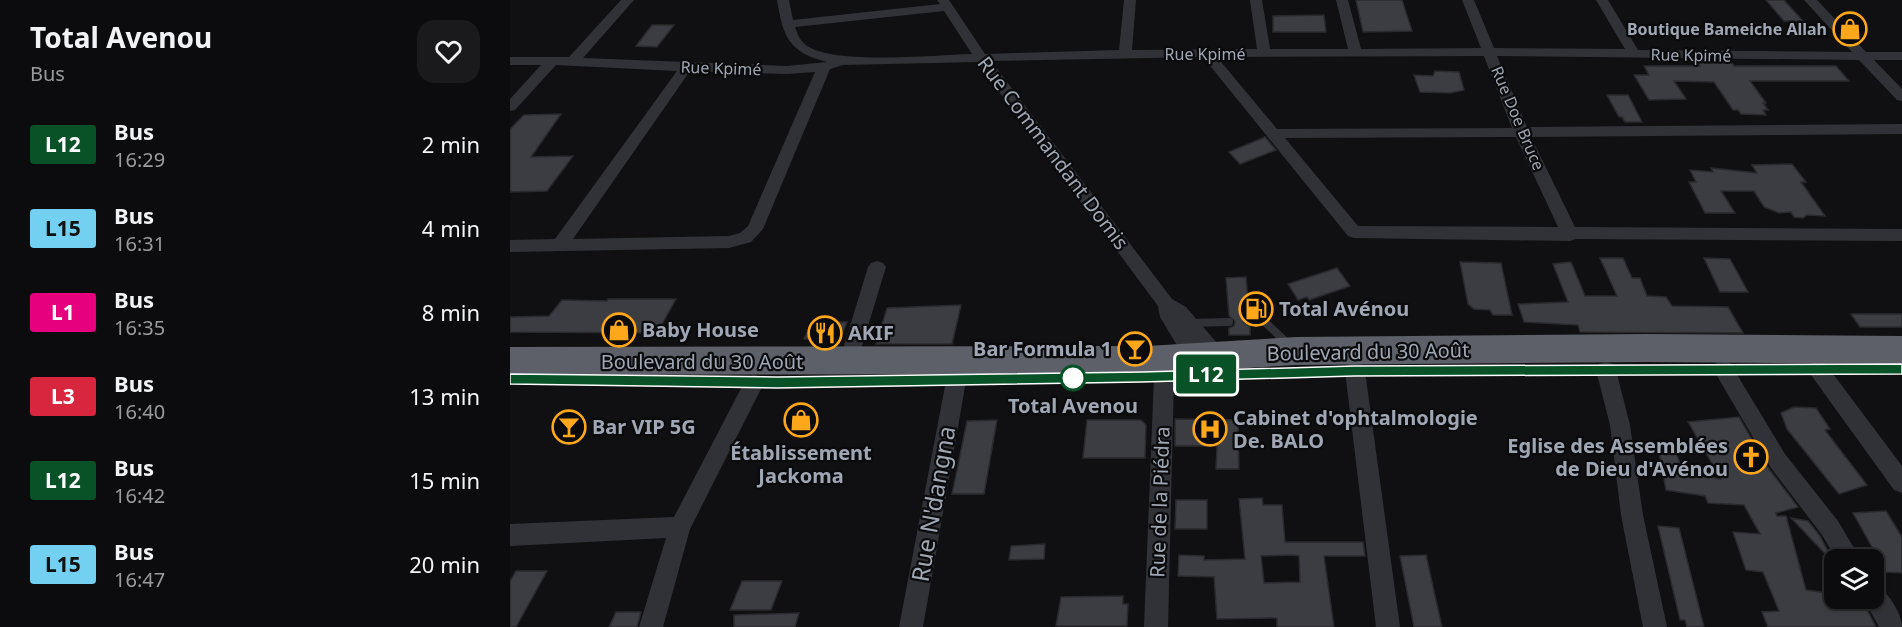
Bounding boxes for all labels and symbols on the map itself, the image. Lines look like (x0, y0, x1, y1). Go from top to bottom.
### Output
shop icon: Boutique Bameiche Allah (1832, 11, 1868, 47)
place label: Boutique Bameiche Allah (1627, 18, 1827, 40)
street label: Rue Kpimé (1165, 43, 1245, 65)
street label: Rue Kpimé (1650, 43, 1732, 67)
street label: Rue Commandant Domis (972, 51, 1135, 255)
street label: Rue Kpimé (680, 56, 762, 80)
street label: Rue Doe Bruce (1486, 63, 1550, 173)
fuel station icon: Total Avénou (1238, 291, 1274, 327)
place label: Total Avénou (1279, 295, 1409, 322)
shop icon: Baby House (601, 312, 637, 348)
restaurant icon: AKIF (807, 315, 843, 351)
place label: Baby House (642, 316, 759, 343)
place label: AKIF (848, 319, 894, 346)
bar icon: Bar Formula 1 (1117, 331, 1153, 367)
place label: Bar Formula 1 (973, 335, 1112, 362)
street label: Boulevard du 30 Août (1266, 336, 1470, 367)
street label: Boulevard du 30 Août (601, 348, 803, 375)
line badge: L12 (1172, 354, 1240, 394)
marker: Total Avenou (1060, 365, 1086, 391)
place label: Total Avenou (1008, 392, 1138, 419)
shop icon: Établissement Jackoma (783, 402, 819, 438)
place label: Cabinet d'ophtalmologie De. BALO (1233, 404, 1478, 454)
bar icon: Bar VIP 5G (551, 409, 587, 445)
hospital icon: Cabinet d'ophtalmologie De. BALO (1192, 411, 1228, 447)
place label: Bar VIP 5G (592, 413, 696, 440)
street label: Rue N'dangna (903, 423, 962, 584)
street label: Rue de la Piédra (1143, 426, 1176, 578)
place label: Eglise des Assemblées de Dieu d'Avénou (1507, 432, 1728, 482)
place label: Établissement Jackoma (730, 439, 872, 489)
church icon: Eglise des Assemblées de Dieu d'Avénou (1733, 439, 1769, 475)

